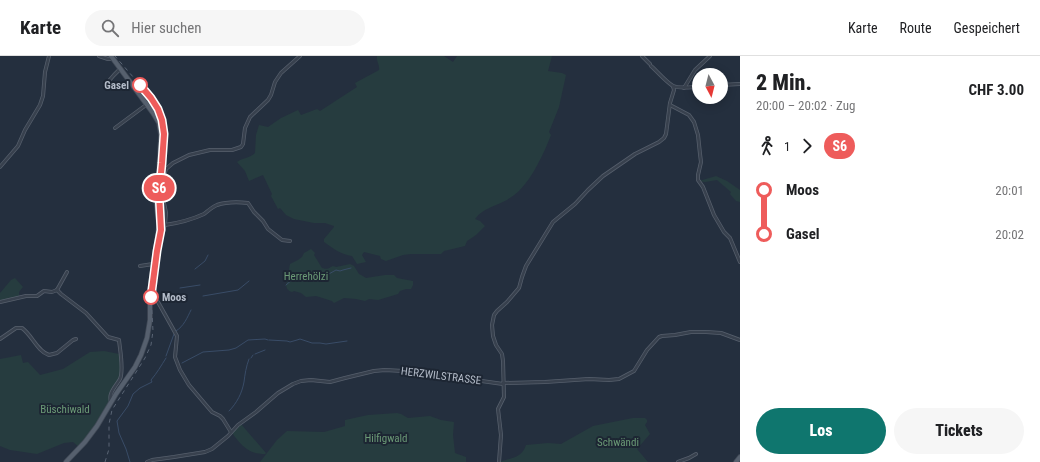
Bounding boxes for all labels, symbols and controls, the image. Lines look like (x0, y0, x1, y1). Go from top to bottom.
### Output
search box (85, 10, 365, 46)
text: Karte (20, 16, 61, 39)
icon: search (99, 17, 121, 39)
text: Hier suchen (131, 19, 202, 37)
text: Karte (848, 20, 878, 36)
text: Route (900, 20, 932, 36)
text: Gespeichert (954, 20, 1020, 36)
north arrow (692, 68, 728, 104)
map controls (692, 68, 728, 104)
text: 2 Min. (756, 70, 812, 95)
marker: Gasel (132, 77, 148, 93)
place label: Gasel (104, 79, 129, 92)
text: CHF 3.00 (969, 81, 1024, 99)
text: 20:00 – 20:02 · Zug (756, 98, 855, 113)
icon: walk (756, 135, 778, 157)
icon: forward (796, 135, 818, 157)
text: S6 (832, 138, 847, 154)
text: 1 (784, 139, 790, 154)
line badge: S6 (141, 175, 177, 201)
text: S6 (152, 180, 166, 196)
text: Moos (786, 181, 819, 199)
text: 20:01 (995, 183, 1024, 198)
text: Gasel (786, 225, 820, 243)
text: 20:02 (995, 227, 1024, 242)
park label: Herrehölzi (284, 270, 328, 283)
marker: Moos (143, 289, 159, 305)
place label: Moos (162, 291, 186, 304)
street label: HERZWILSTRASSE (400, 365, 482, 387)
park label: Büschiwald (40, 403, 90, 416)
button: Los (756, 408, 886, 454)
button: Tickets (894, 408, 1024, 454)
park label: Hilfigwald (364, 432, 408, 445)
park label: Schwändi (597, 436, 639, 449)

